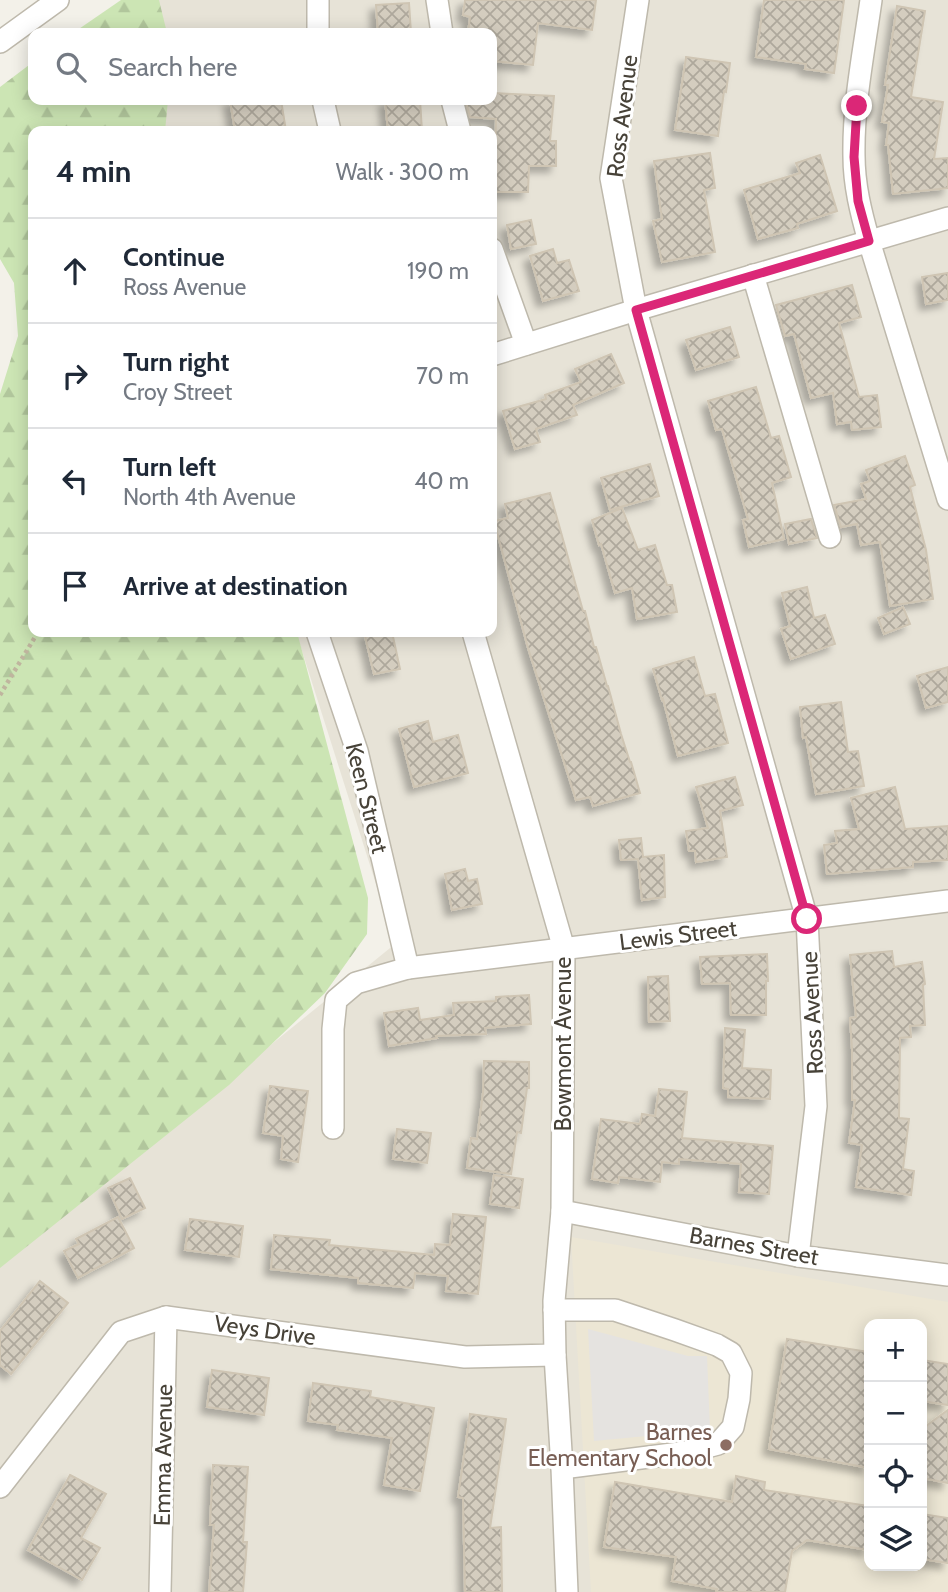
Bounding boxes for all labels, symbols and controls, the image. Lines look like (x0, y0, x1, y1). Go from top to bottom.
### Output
search box (28, 28, 497, 105)
icon: search (52, 48, 90, 86)
text: Search here (108, 51, 237, 83)
street label: Ross Avenue (601, 53, 643, 179)
route end (841, 90, 872, 121)
text: 4 min (56, 153, 131, 190)
text: Walk · 300 m (336, 158, 469, 186)
text: Continue (123, 241, 225, 273)
icon: ahead (56, 252, 94, 290)
text: 190 m (407, 257, 469, 285)
text: Ross Avenue (123, 273, 246, 301)
text: Turn right (123, 346, 229, 378)
icon: right (56, 357, 94, 395)
text: 70 m (416, 362, 469, 390)
text: Croy Street (123, 378, 232, 406)
text: Turn left (123, 451, 216, 483)
icon: left (56, 462, 94, 500)
text: 40 m (414, 467, 469, 495)
text: North 4th Avenue (123, 483, 296, 511)
icon: arrive (56, 567, 94, 605)
text: Arrive at destination (123, 570, 348, 602)
street label: Keen Street (340, 740, 394, 856)
route start (791, 903, 822, 934)
street label: Lewis Street (618, 914, 739, 956)
street label: Ross Avenue (795, 951, 829, 1075)
street label: Bowmont Avenue (549, 957, 577, 1131)
street label: Barnes Street (687, 1221, 821, 1271)
street label: Veys Drive (212, 1309, 318, 1351)
map controls (864, 1319, 927, 1571)
button: + (864, 1319, 927, 1382)
button: − (864, 1382, 927, 1445)
street label: Emma Avenue (148, 1384, 178, 1526)
place label: Barnes Elementary School (528, 1418, 713, 1472)
marker: Barnes Elementary School (718, 1437, 734, 1453)
button: locate (864, 1445, 927, 1508)
button: layers (864, 1508, 927, 1571)

